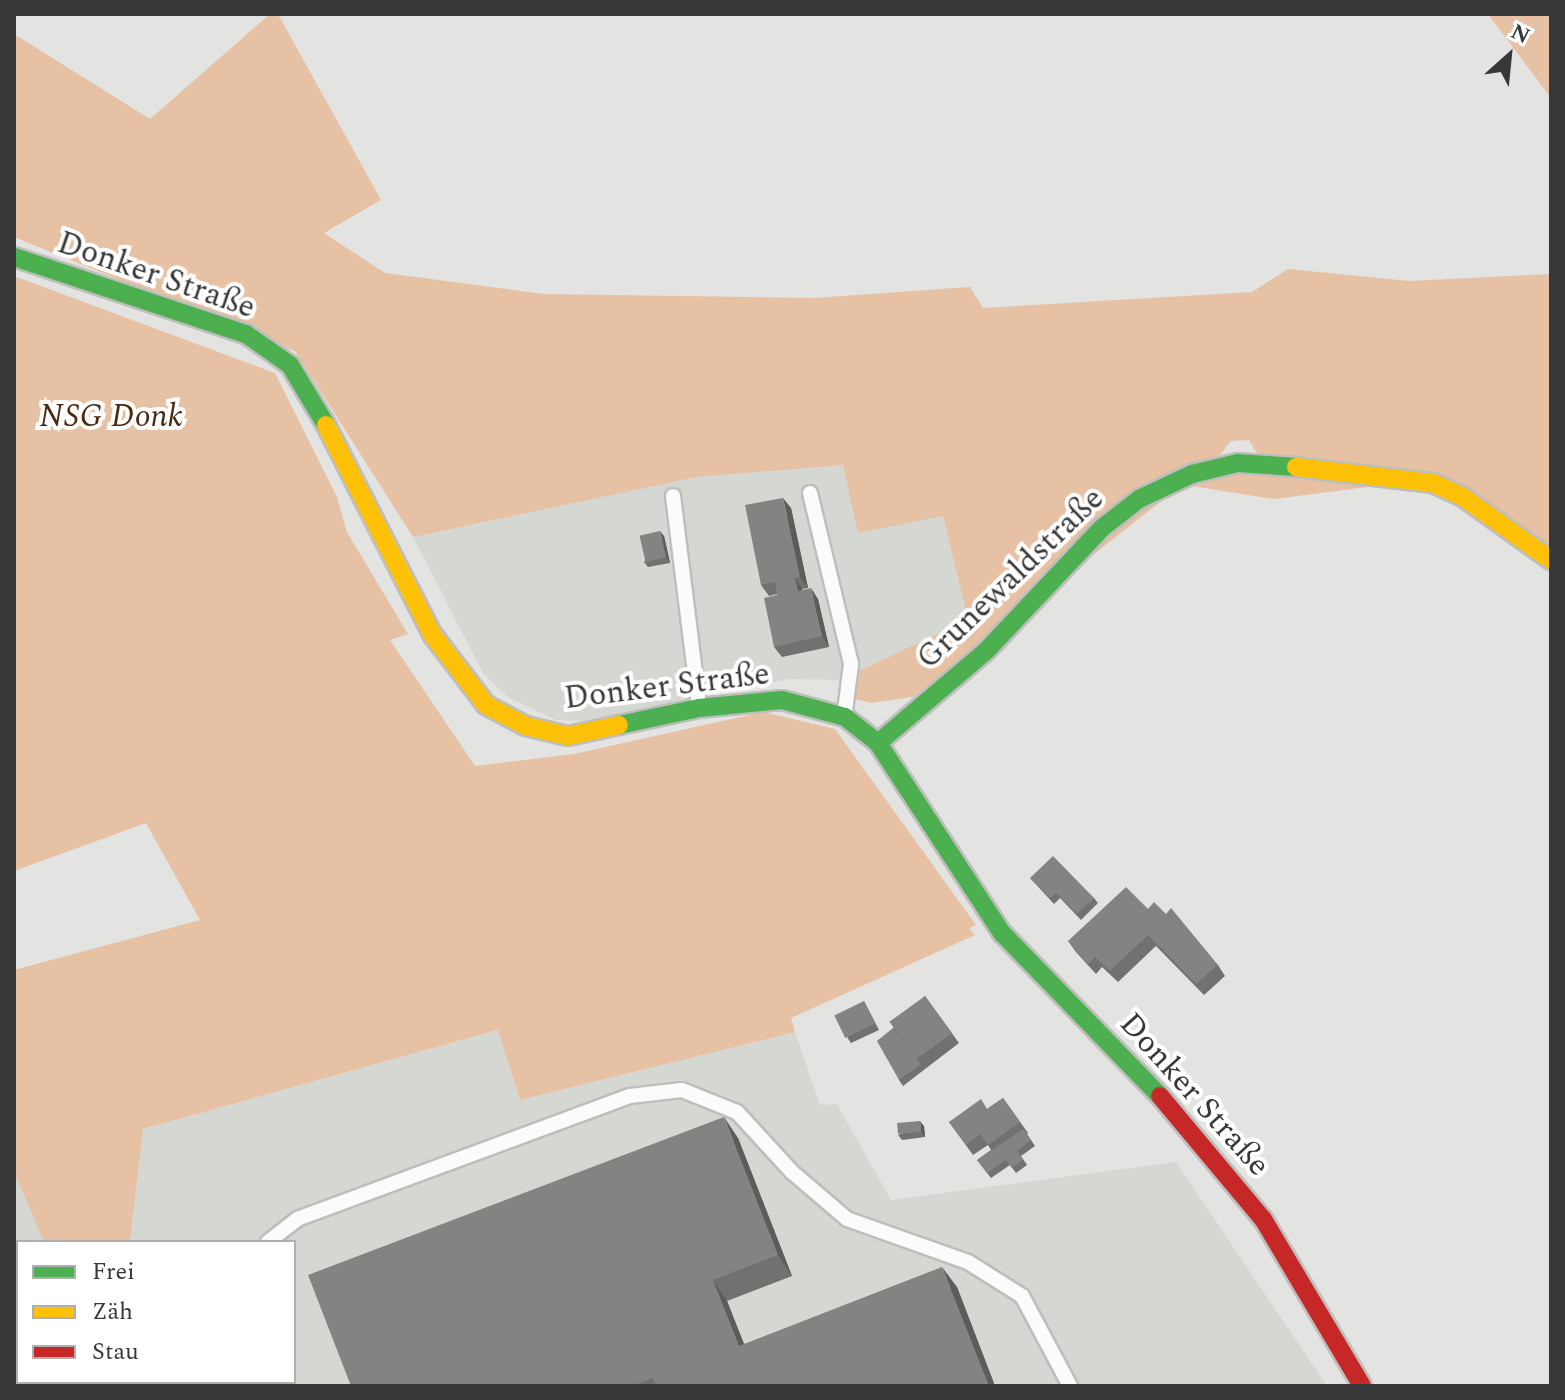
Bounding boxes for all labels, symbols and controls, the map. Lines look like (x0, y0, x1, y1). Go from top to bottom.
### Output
text: N (1505, 15, 1536, 53)
north arrow (1469, 16, 1549, 96)
street label: Donker Straße (52, 224, 260, 328)
park label: NSG Donk (39, 398, 183, 436)
street label: Grunewaldstraße (910, 480, 1112, 678)
street label: Donker Straße (562, 655, 772, 719)
street label: Donker Straße (1111, 1005, 1277, 1185)
legend (16, 1240, 296, 1384)
text: Frei (92, 1254, 135, 1290)
text: Zäh (92, 1294, 133, 1330)
text: Stau (92, 1334, 139, 1370)

